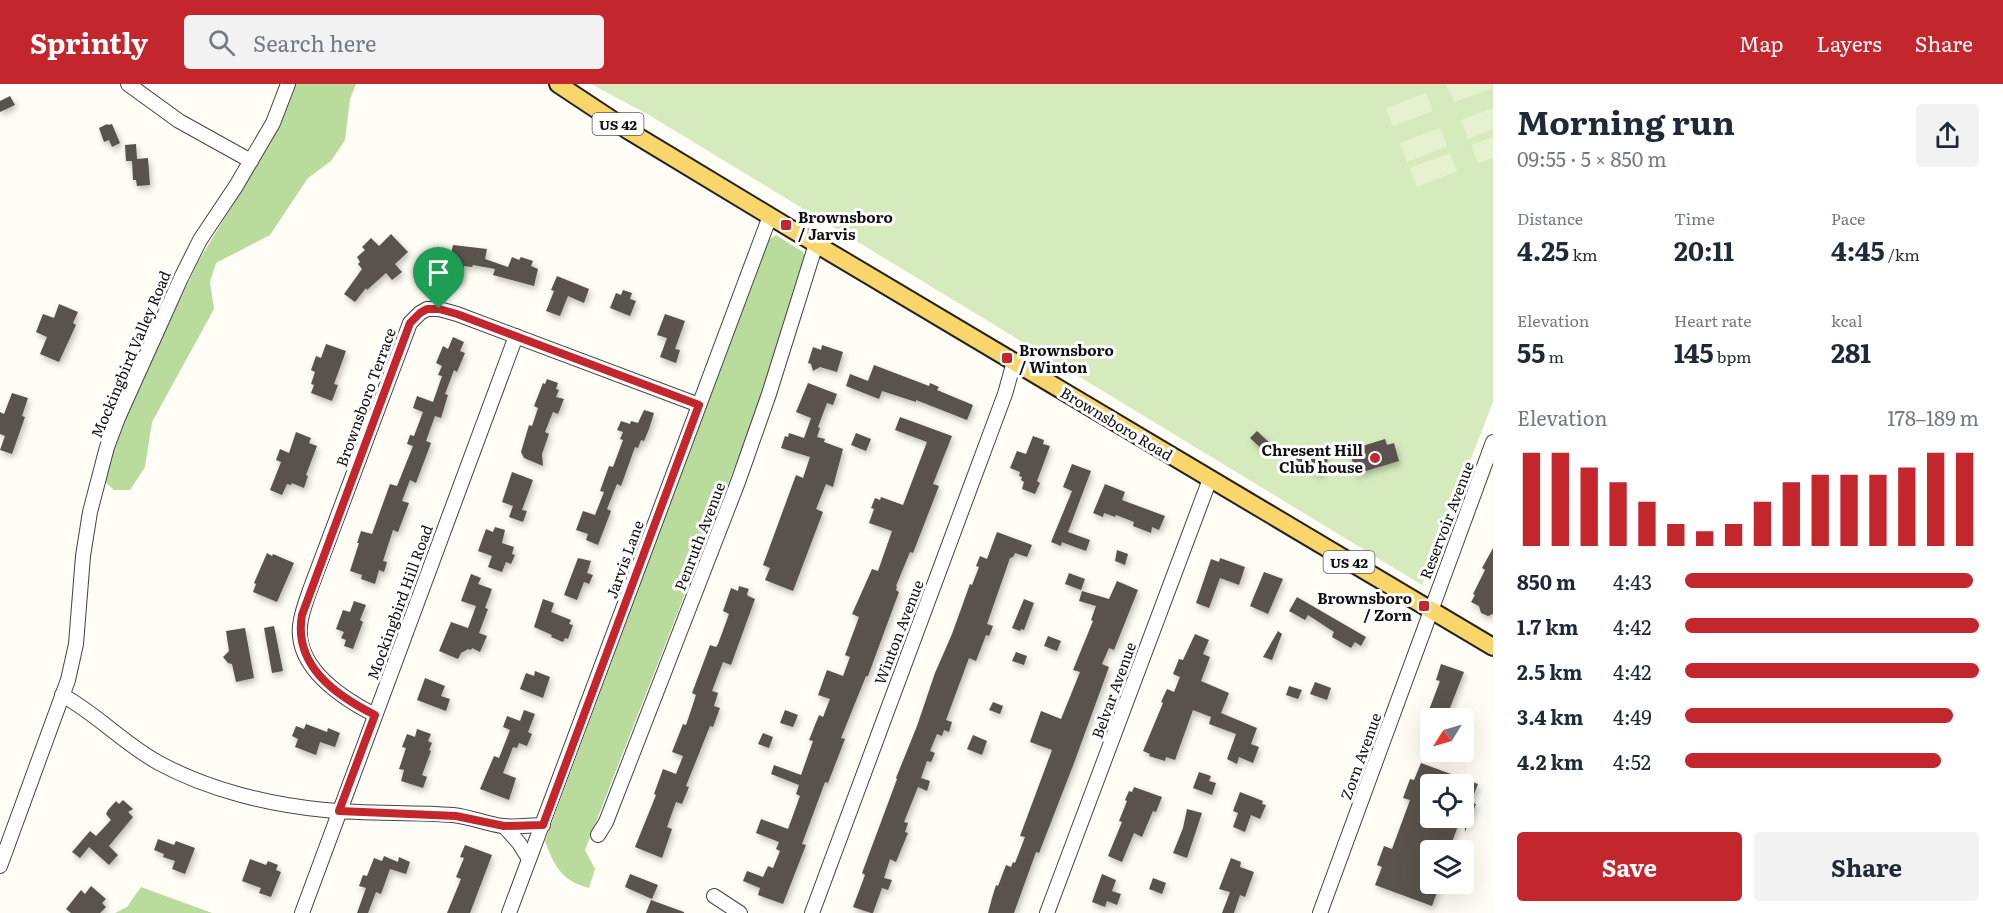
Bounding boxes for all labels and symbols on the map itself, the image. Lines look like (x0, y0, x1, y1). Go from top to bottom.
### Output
road number: US 42 (592, 113, 644, 135)
place label: Brownsboro / Jarvis (798, 205, 893, 245)
marker: Brownsboro / Jarvis (779, 218, 793, 232)
pin (413, 247, 464, 309)
street label: Mockingbird Valley Road (84, 267, 176, 441)
street label: Brownsboro Terrace (329, 324, 401, 470)
place label: Brownsboro / Winton (1019, 338, 1114, 378)
marker: Brownsboro / Winton (1000, 351, 1014, 365)
street label: Brownsboro Road (1056, 380, 1178, 466)
place label: Chresent Hill Club house (1261, 438, 1364, 478)
marker: Chresent Hill Club house (1368, 451, 1382, 465)
street label: Reservoir Avenue (1413, 458, 1479, 582)
street label: Penruth Avenue (668, 478, 730, 593)
street label: Jarvis Lane (599, 517, 649, 601)
street label: Mockingbird Hill Road (360, 521, 438, 683)
road number: US 42 (1324, 551, 1374, 573)
street label: Winton Avenue (867, 576, 929, 688)
place label: Brownsboro / Zorn (1317, 586, 1413, 626)
marker: Brownsboro / Zorn (1417, 599, 1431, 613)
street label: Belvar Avenue (1085, 638, 1141, 742)
north arrow (1420, 708, 1474, 762)
street label: Zorn Avenue (1334, 709, 1386, 803)

